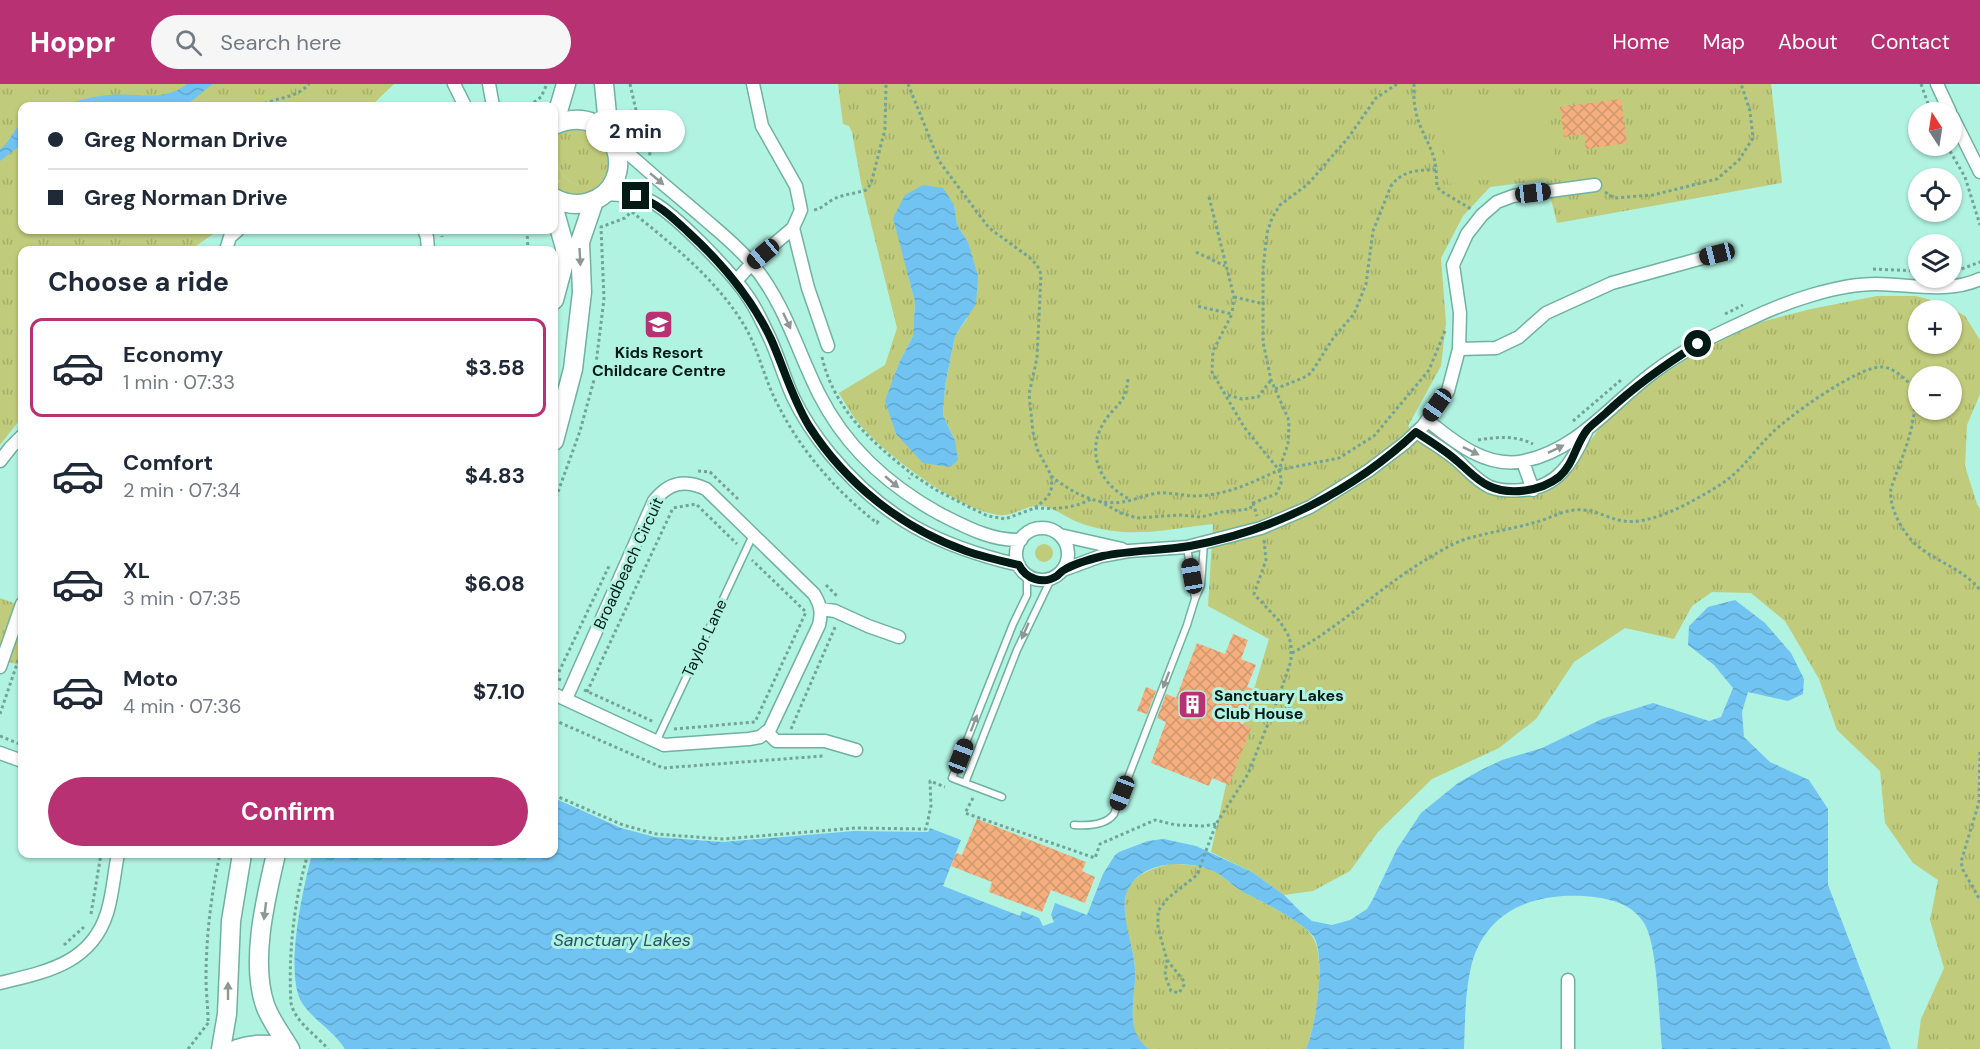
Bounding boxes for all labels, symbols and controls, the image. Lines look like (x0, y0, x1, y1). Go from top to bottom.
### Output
search box (151, 15, 571, 69)
text: Hoppr (30, 24, 115, 61)
icon: search (172, 26, 205, 59)
text: Search here (220, 28, 342, 57)
text: Home (1612, 28, 1670, 56)
text: Map (1703, 28, 1745, 56)
text: About (1778, 28, 1838, 56)
text: Contact (1871, 28, 1950, 56)
north arrow (1908, 102, 1962, 156)
map controls (1908, 102, 1962, 420)
callout: 2 min (586, 109, 686, 151)
text: 2 min (609, 118, 662, 144)
text: Greg Norman Drive (84, 125, 288, 154)
button: locate (1908, 168, 1962, 222)
one-way arrow (649, 172, 665, 185)
route end (622, 182, 649, 209)
car (1514, 182, 1552, 204)
text: Greg Norman Drive (84, 183, 288, 212)
button: layers (1908, 234, 1962, 288)
car (743, 236, 783, 272)
car (1697, 241, 1737, 267)
one-way arrow (576, 247, 585, 266)
text: Choose a ride (48, 264, 229, 299)
button: + (1908, 300, 1962, 354)
school or university icon: Kids Resort Childcare Centre (643, 308, 675, 340)
one-way arrow (783, 312, 792, 329)
route start (1684, 330, 1711, 357)
text: Economy (123, 340, 223, 369)
icon: car (51, 341, 105, 395)
place label: Kids Resort Childcare Centre (592, 342, 726, 381)
text: $3.58 (465, 353, 525, 382)
button: − (1908, 366, 1962, 420)
text: 1 min · 07:33 (123, 369, 235, 395)
car (1419, 385, 1455, 425)
one-way arrow (1462, 445, 1480, 455)
one-way arrow (1547, 445, 1564, 454)
text: Comfort (123, 448, 213, 477)
icon: car (51, 449, 105, 503)
text: $4.83 (465, 461, 525, 490)
one-way arrow (884, 476, 900, 489)
text: 2 min · 07:34 (123, 477, 241, 503)
street label: Broadbeach Circuit (589, 494, 668, 633)
text: XL (123, 556, 150, 585)
icon: car (51, 557, 105, 611)
car (1180, 557, 1204, 595)
text: $6.08 (464, 569, 525, 598)
text: 3 min · 07:35 (123, 585, 241, 611)
street label: Taylor Lane (677, 596, 732, 681)
one-way arrow (1020, 622, 1030, 640)
text: Moto (123, 664, 178, 693)
icon: car (51, 665, 105, 719)
one-way arrow (1161, 671, 1170, 689)
text: $7.10 (473, 677, 525, 706)
place label: Sanctuary Lakes Club House (1214, 685, 1344, 724)
building icon: Sanctuary Lakes Club House (1177, 688, 1209, 720)
text: 4 min · 07:36 (123, 693, 242, 719)
one-way arrow (969, 714, 979, 732)
car (946, 736, 976, 776)
car (1107, 773, 1137, 813)
button: Confirm (48, 777, 528, 846)
one-way arrow (260, 902, 269, 921)
water label: Sanctuary Lakes (553, 928, 691, 952)
one-way arrow (223, 982, 233, 1001)

